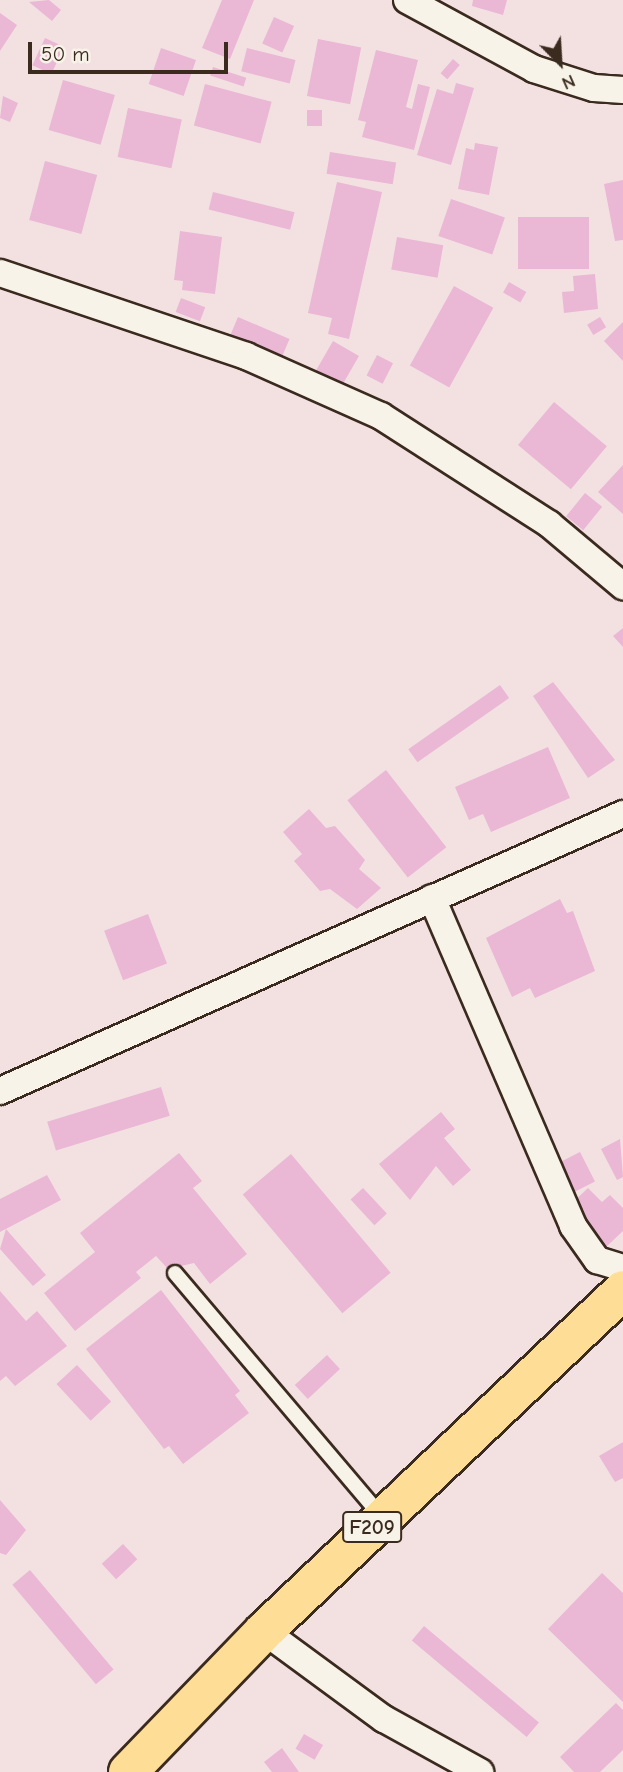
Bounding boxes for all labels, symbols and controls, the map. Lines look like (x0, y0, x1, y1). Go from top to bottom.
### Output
scale bar (32, 28, 231, 72)
north arrow (525, 28, 595, 98)
text: 50 m (41, 42, 90, 66)
text: N (558, 70, 579, 95)
road number: F209 (340, 1510, 404, 1544)

